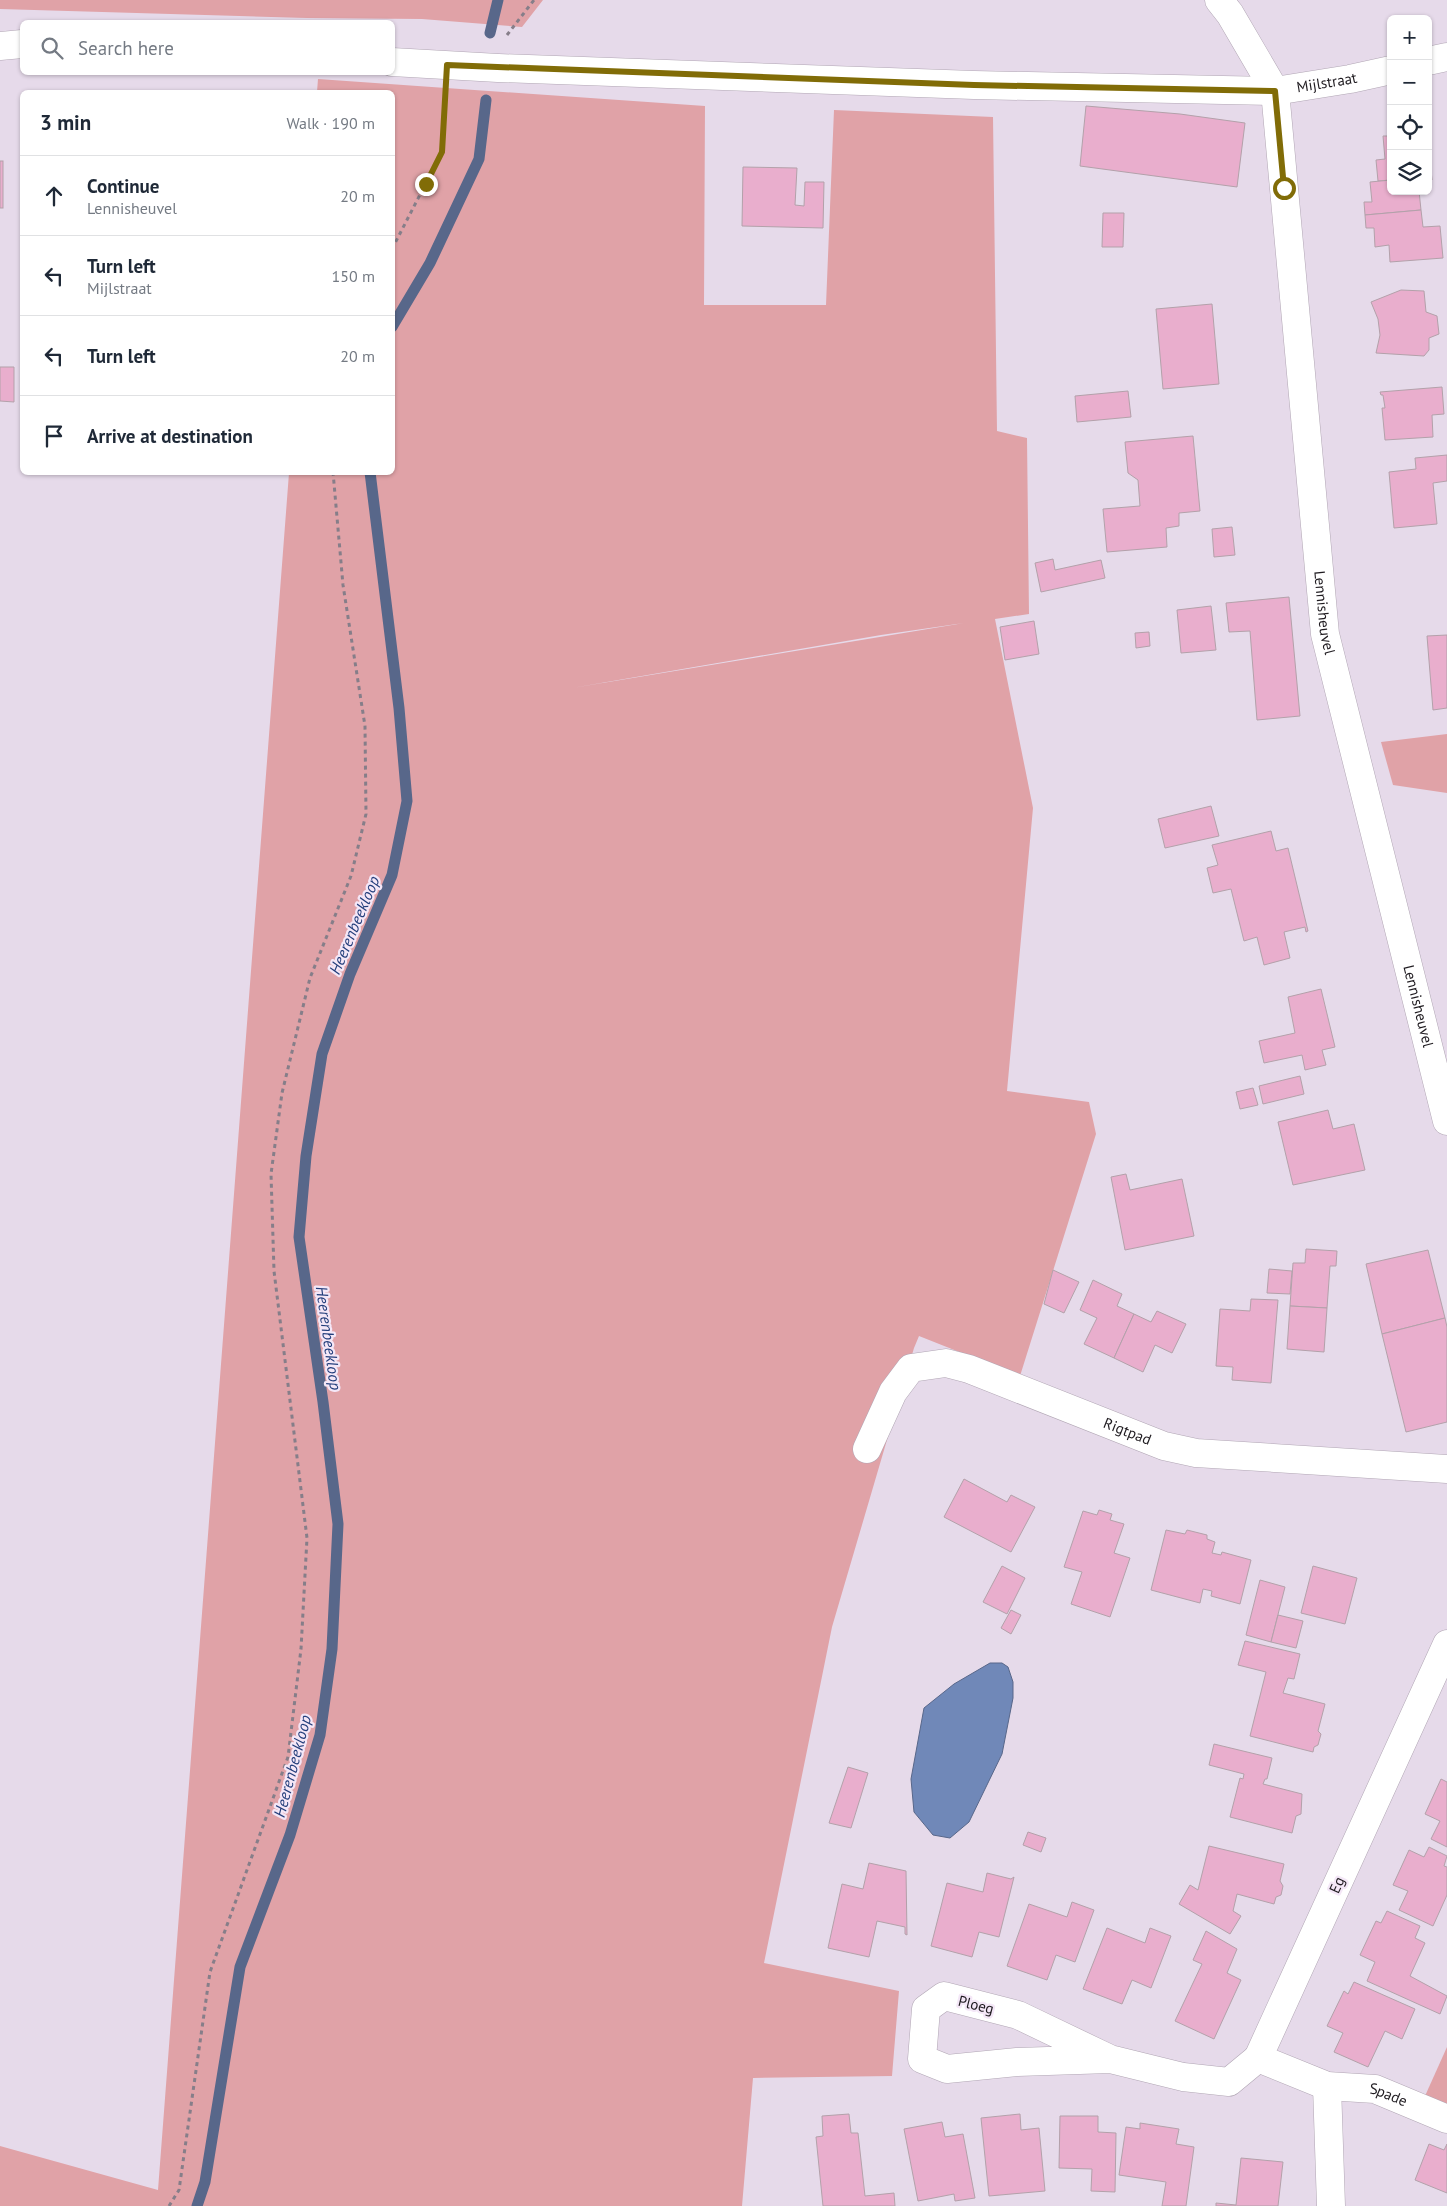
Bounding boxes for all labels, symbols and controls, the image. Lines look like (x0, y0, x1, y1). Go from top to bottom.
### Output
map controls (1387, 15, 1432, 195)
button: + (1387, 15, 1432, 60)
search box (20, 20, 395, 75)
icon: search (38, 34, 66, 62)
text: Search here (78, 36, 174, 60)
button: − (1387, 60, 1432, 105)
street label: Mijlstraat (1295, 68, 1359, 96)
button: locate (1387, 105, 1432, 150)
text: 3 min (40, 109, 91, 136)
text: Walk · 190 m (286, 113, 375, 133)
button: layers (1387, 150, 1432, 195)
route end (415, 173, 438, 196)
text: Continue (87, 174, 159, 198)
route start (1273, 177, 1296, 200)
icon: ahead (40, 182, 68, 210)
text: 20 m (340, 186, 375, 206)
text: Lennisheuvel (87, 198, 177, 218)
text: Turn left (87, 254, 156, 278)
icon: left (40, 262, 68, 290)
text: 150 m (332, 266, 375, 286)
text: Mijlstraat (87, 278, 152, 298)
icon: left (40, 342, 68, 370)
text: Turn left (87, 344, 156, 368)
text: 20 m (340, 346, 375, 366)
icon: arrive (40, 422, 68, 450)
text: Arrive at destination (87, 424, 253, 448)
street label: Lennisheuvel (1310, 570, 1340, 657)
water label: Heerenbeekloop (324, 873, 384, 977)
street label: Lennisheuvel (1399, 963, 1438, 1050)
water label: Heerenbeekloop (312, 1285, 346, 1391)
street label: Rigtpad (1101, 1413, 1154, 1449)
water label: Heerenbeekloop (269, 1713, 315, 1819)
street label: Eg (1325, 1873, 1349, 1896)
street label: Ploeg (956, 1991, 996, 2018)
street label: Spade (1369, 2079, 1410, 2110)

